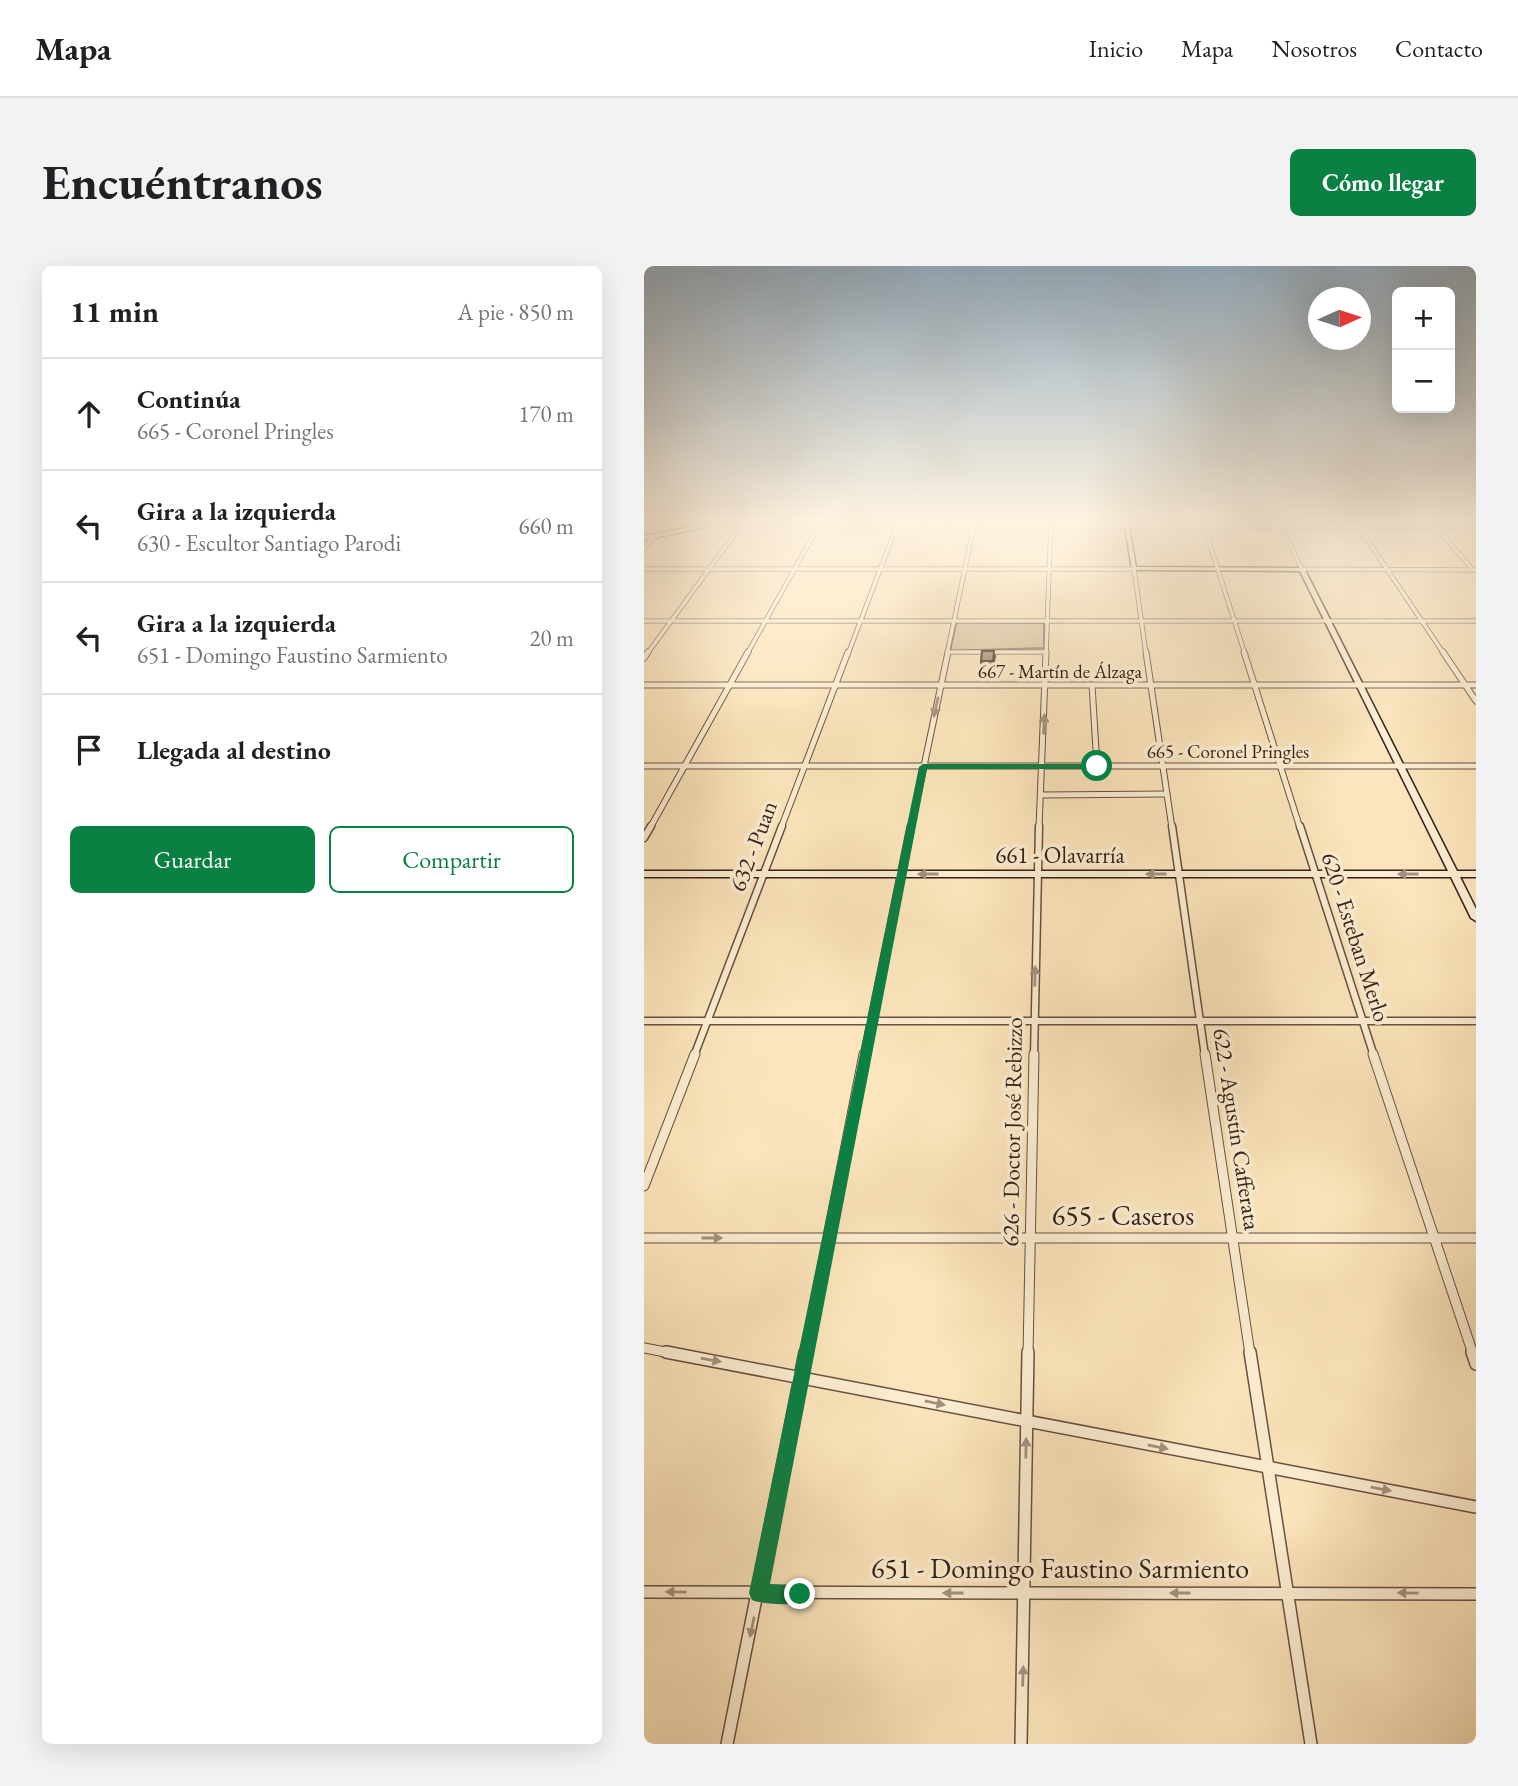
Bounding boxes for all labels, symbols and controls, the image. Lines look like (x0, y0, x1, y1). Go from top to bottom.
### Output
text: Mapa (35, 27, 112, 70)
text: Inicio (1089, 33, 1143, 64)
text: Mapa (1181, 33, 1233, 64)
text: Nosotros (1271, 33, 1357, 64)
text: Contacto (1395, 33, 1483, 64)
button: Cómo llegar (1290, 149, 1476, 216)
text: Encuéntranos (42, 150, 323, 214)
north arrow (1308, 287, 1371, 350)
map controls (1392, 287, 1455, 413)
button: + (1392, 287, 1455, 350)
text: 11 min (70, 292, 159, 331)
text: A pie · 850 m (458, 297, 574, 327)
button: − (1392, 350, 1455, 413)
text: Continúa (137, 382, 241, 416)
icon: ahead (70, 395, 108, 433)
text: 170 m (518, 399, 574, 429)
text: 665 - Coronel Pringles (137, 416, 334, 446)
text: Gira a la izquierda (137, 494, 336, 528)
icon: left (70, 507, 108, 545)
text: 660 m (518, 511, 574, 541)
text: 630 - Escultor Santiago Parodi (137, 528, 401, 558)
text: Gira a la izquierda (137, 606, 336, 640)
icon: left (70, 619, 108, 657)
text: 20 m (529, 623, 574, 653)
text: 651 - Domingo Faustino Sarmiento (137, 640, 448, 670)
street label: 667 - Martín de Álzaga (978, 659, 1143, 684)
one-way arrow (930, 696, 941, 718)
one-way arrow (1038, 713, 1050, 735)
icon: arrive (70, 731, 108, 769)
text: Llegada al destino (137, 733, 331, 767)
street label: 665 - Coronel Pringles (1147, 739, 1309, 764)
route start (1081, 750, 1112, 781)
street label: 632 - Puan (722, 796, 784, 896)
button: Guardar (70, 826, 315, 893)
button: Compartir (329, 826, 574, 893)
street label: 661 - Olavarría (995, 840, 1126, 870)
street label: 620 - Esteban Merlo (1314, 849, 1398, 1025)
one-way arrow (917, 868, 939, 880)
one-way arrow (1145, 868, 1167, 880)
one-way arrow (1397, 868, 1419, 880)
one-way arrow (1029, 965, 1040, 987)
street label: 626 - Doctor José Rebizzo (995, 1017, 1029, 1247)
street label: 622 - Agustín Cafferata (1206, 1026, 1268, 1233)
street label: 655 - Caseros (1052, 1197, 1194, 1233)
one-way arrow (701, 1232, 723, 1244)
one-way arrow (700, 1355, 722, 1366)
one-way arrow (924, 1397, 946, 1408)
one-way arrow (1020, 1437, 1032, 1459)
one-way arrow (1147, 1441, 1169, 1452)
one-way arrow (1370, 1484, 1392, 1495)
street label: 651 - Domingo Faustino Sarmiento (871, 1550, 1249, 1586)
route end (784, 1578, 815, 1609)
one-way arrow (665, 1586, 687, 1598)
one-way arrow (942, 1587, 964, 1599)
one-way arrow (1169, 1587, 1191, 1599)
one-way arrow (1397, 1587, 1419, 1599)
one-way arrow (746, 1616, 757, 1638)
one-way arrow (1017, 1665, 1028, 1687)

